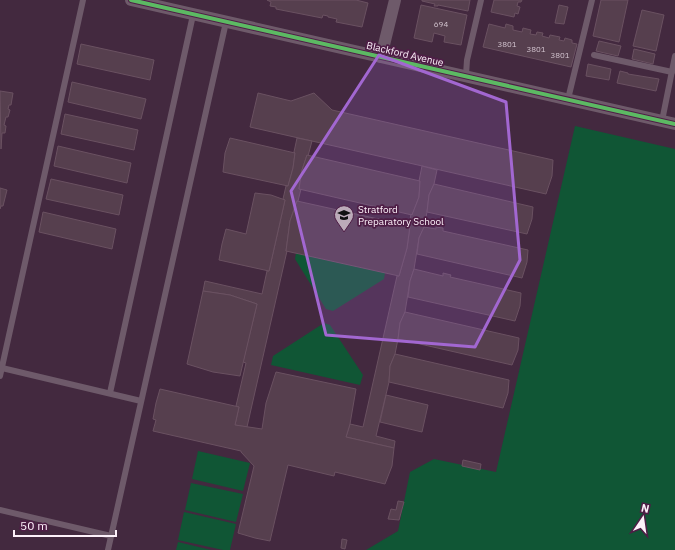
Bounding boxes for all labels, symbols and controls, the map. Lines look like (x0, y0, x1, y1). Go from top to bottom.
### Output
house number: 694 (434, 19, 448, 29)
street label: Blackford Avenue (365, 39, 445, 69)
house number: 3801 (497, 39, 517, 49)
house number: 3801 (526, 44, 546, 54)
house number: 3801 (550, 50, 570, 60)
place label: Stratford Preparatory School (358, 203, 444, 228)
school or university icon: Stratford Preparatory School (333, 204, 355, 232)
north arrow (623, 498, 663, 538)
text: N (640, 501, 651, 516)
scale bar (14, 512, 116, 538)
text: 50 m (20, 518, 48, 533)

